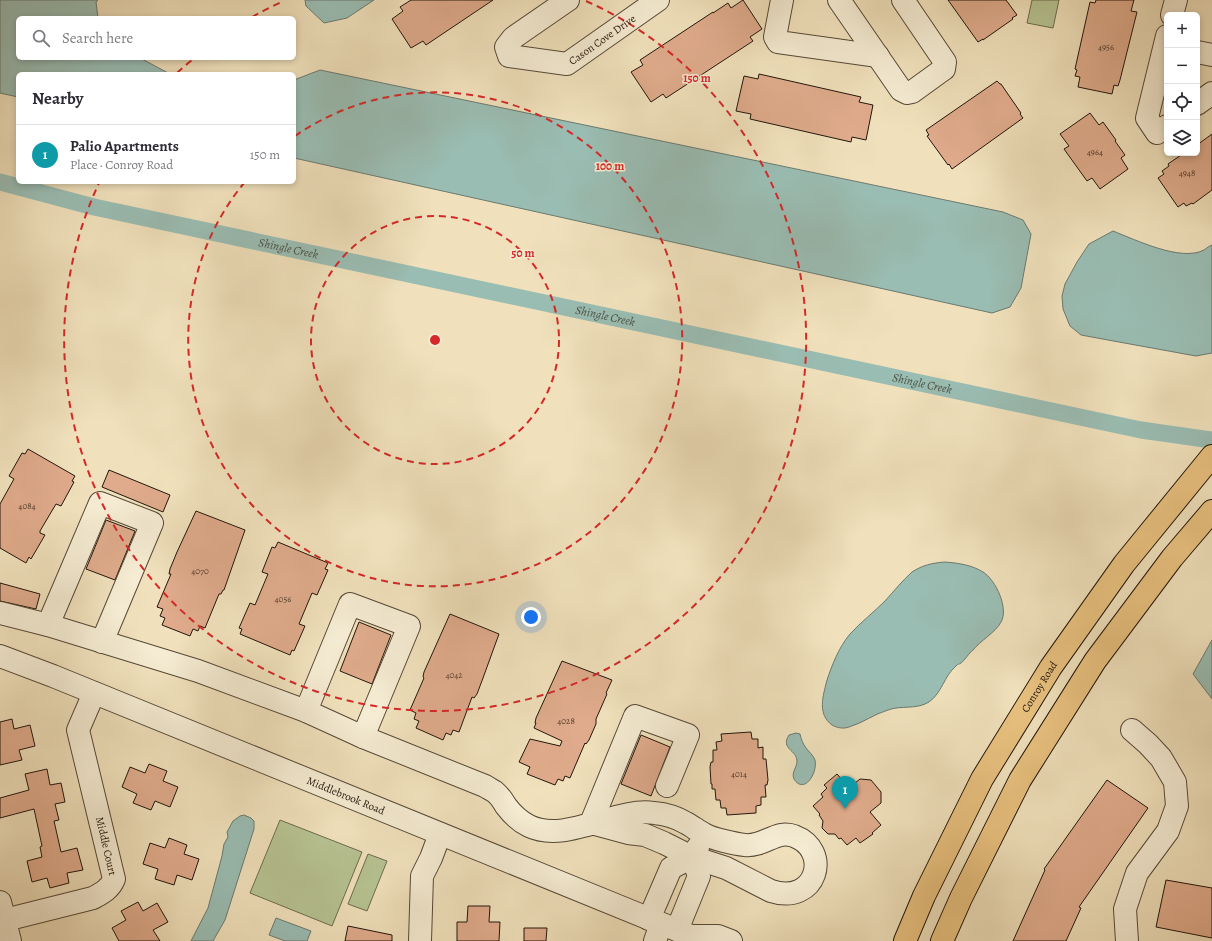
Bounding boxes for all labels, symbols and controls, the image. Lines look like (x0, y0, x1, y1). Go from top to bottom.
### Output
street label: Cason Cove Drive (565, 11, 639, 68)
map controls (1164, 12, 1200, 156)
button: + (1164, 12, 1200, 48)
search box (16, 16, 296, 60)
icon: search (30, 27, 52, 49)
text: Search here (62, 28, 133, 48)
house number: 4956 (1098, 41, 1114, 53)
button: − (1164, 48, 1200, 84)
text: 150 m (683, 70, 711, 86)
button: locate (1164, 84, 1200, 120)
text: Nearby (32, 87, 83, 110)
button: layers (1164, 120, 1200, 156)
text: Palio Apartments (70, 136, 179, 156)
text: 1 (43, 146, 47, 163)
text: 150 m (250, 146, 280, 163)
house number: 4964 (1087, 146, 1103, 158)
text: Place · Conroy Road (70, 156, 173, 173)
text: 100 m (596, 158, 624, 174)
house number: 4948 (1179, 167, 1195, 179)
water label: Shingle Creek (257, 234, 320, 263)
text: 50 m (511, 245, 535, 261)
water label: Shingle Creek (574, 302, 637, 330)
centre of rings (428, 333, 442, 347)
water label: Shingle Creek (891, 369, 954, 398)
house number: 4084 (18, 500, 36, 512)
house number: 4070 (191, 565, 209, 577)
house number: 4056 (275, 593, 291, 605)
your location (521, 607, 541, 627)
street label: Conroy Road (1017, 658, 1061, 715)
house number: 4042 (445, 669, 463, 681)
house number: 4028 (557, 715, 575, 727)
house number: 4014 (731, 768, 747, 780)
street label: Middlebrook Road (305, 773, 387, 818)
pin: 1 (832, 776, 858, 809)
street label: Middle Court (92, 815, 120, 877)

